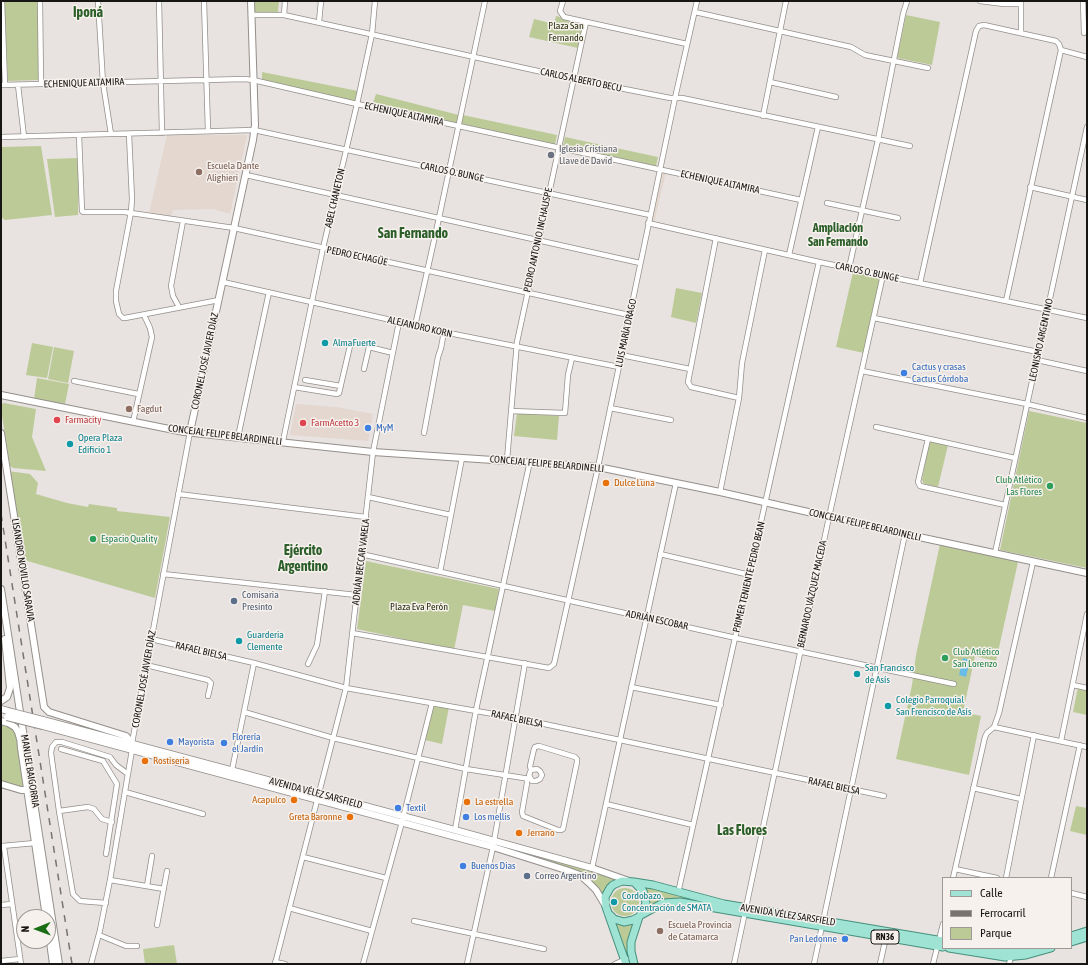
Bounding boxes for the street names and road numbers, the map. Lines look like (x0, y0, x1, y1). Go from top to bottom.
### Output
street label: CARLOS ALBERTO BECU (539, 65, 623, 95)
street label: ECHENIQUE ALTAMIRA (44, 76, 124, 90)
street label: ECHENIQUE ALTAMIRA (363, 100, 445, 128)
street label: CARLOS O. BUNGE (419, 159, 485, 185)
street label: ABEL CHANETON (322, 167, 348, 229)
street label: ECHENIQUE ALTAMIRA (679, 168, 761, 196)
street label: PEDRO ANTONIO INCHAUSPE (521, 187, 555, 293)
street label: PEDRO ECHAGÜE (326, 244, 388, 268)
street label: CARLOS O. BUNGE (834, 259, 900, 285)
street label: LEONISMO ARGENTINO (1026, 297, 1056, 383)
street label: LUIS MARÍA DRAGO (613, 298, 639, 368)
street label: CORONEL JOSÉ JAVIER DÍAZ (189, 311, 221, 411)
street label: ALEJANDRO KORN (386, 314, 454, 340)
street label: CONCEJAL FELIPE BELARDINELLI (167, 422, 283, 448)
street label: CONCEJAL FELIPE BELARDINELLI (489, 453, 605, 475)
street label: CONCEJAL FELIPE BELARDINELLI (808, 506, 922, 544)
street label: LISANDRO NOVILLO SARAVIA (9, 518, 37, 622)
street label: ADRIÁN BECCAR VARELA (350, 518, 372, 606)
street label: PRIMER TENIENTE PEDRO BEAN (730, 520, 768, 634)
street label: BERNARDO VÁZQUEZ MACEDA (795, 539, 829, 649)
street label: ADRIÁN ESCOBAR (625, 608, 689, 632)
street label: CORONEL JOSÉ JAVIER DÍAZ (130, 629, 158, 729)
street label: RAFAEL BIELSA (174, 639, 228, 663)
street label: RAFAEL BIELSA (490, 708, 544, 730)
street label: MANUEL BAIGORRIA (18, 734, 42, 808)
street label: AVENIDA VÉLEZ SARSFIELD (268, 775, 364, 811)
street label: RAFAEL BIELSA (807, 775, 861, 797)
street label: AVENIDA VÉLEZ SARSFIELD (740, 902, 836, 928)
road number: RN36 (871, 930, 899, 944)

